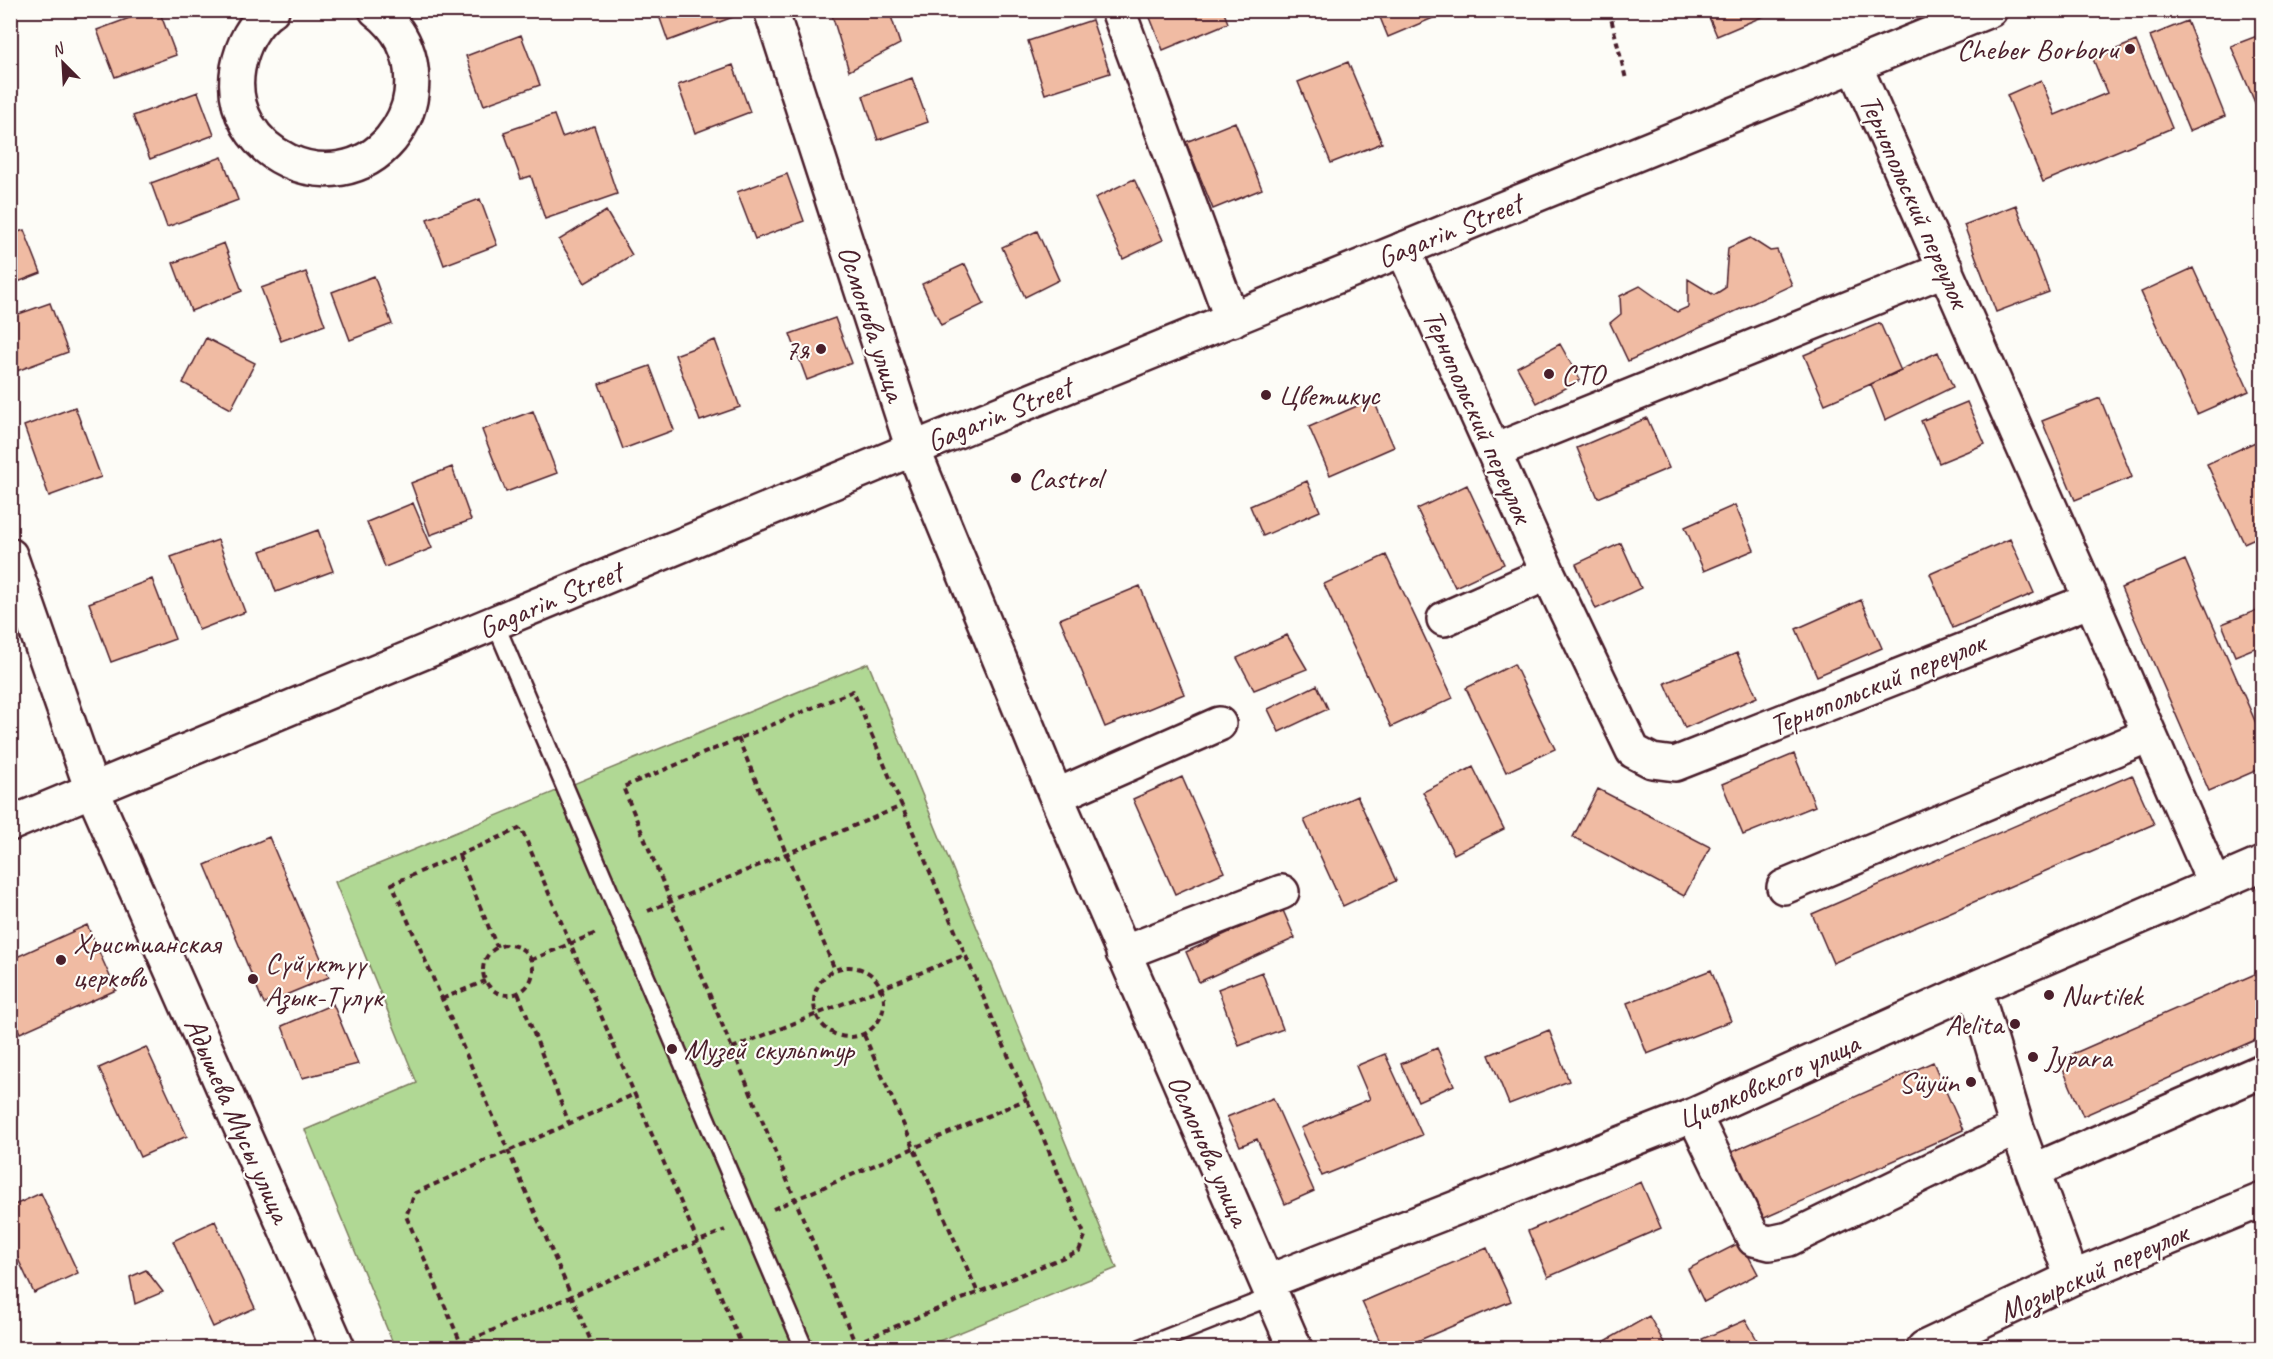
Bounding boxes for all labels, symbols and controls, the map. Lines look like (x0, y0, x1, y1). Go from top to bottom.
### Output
place label: Cheber Borboru (1957, 30, 2120, 68)
north arrow (33, 33, 93, 93)
text: N (49, 38, 69, 61)
marker: Cheber Borboru (2123, 42, 2137, 56)
street label: Тернопольский переулок (1851, 88, 1980, 316)
street label: Gagarin Street (1371, 182, 1531, 277)
street label: Осмонова улица (829, 240, 916, 408)
street label: Тернопольский переулок (1414, 303, 1543, 531)
place label: 7я (785, 330, 810, 368)
marker: 7я (814, 342, 828, 356)
place label: СТО (1561, 355, 1607, 393)
street label: Gagarin Street (921, 366, 1081, 460)
marker: СТО (1542, 367, 1556, 381)
place label: Цветикус (1278, 376, 1381, 414)
marker: Цветикус (1259, 388, 1273, 402)
place label: Castrol (1028, 459, 1107, 497)
marker: Castrol (1009, 471, 1023, 485)
street label: Gagarin Street (472, 551, 632, 647)
street label: Тернопольский переулок (1764, 622, 1993, 745)
place label: Христианская церковь (73, 924, 223, 996)
place label: Сүйүктүү Азык-Түлүк (265, 943, 386, 1015)
marker: Христианская церковь (54, 953, 68, 967)
marker: Сүйүктүү Азык-Түлүк (246, 972, 260, 986)
place label: Nurtilek (2061, 976, 2144, 1014)
marker: Nurtilek (2042, 988, 2056, 1002)
place label: Aelita (1945, 1005, 2006, 1043)
street label: Адышева Мусы улица (176, 1012, 301, 1231)
marker: Aelita (2008, 1017, 2022, 1031)
street label: Циолковского улица (1671, 1023, 1867, 1138)
place label: Музей скульптур (684, 1030, 856, 1068)
place label: Jypara (2043, 1038, 2114, 1076)
marker: Музей скульптур (665, 1042, 679, 1056)
marker: Jypara (2026, 1050, 2040, 1064)
place label: Süyün (1898, 1063, 1960, 1101)
street label: Осмонова улица (1159, 1068, 1260, 1234)
marker: Süyün (1964, 1075, 1978, 1089)
street label: Мозырский переулок (1993, 1212, 2196, 1331)

